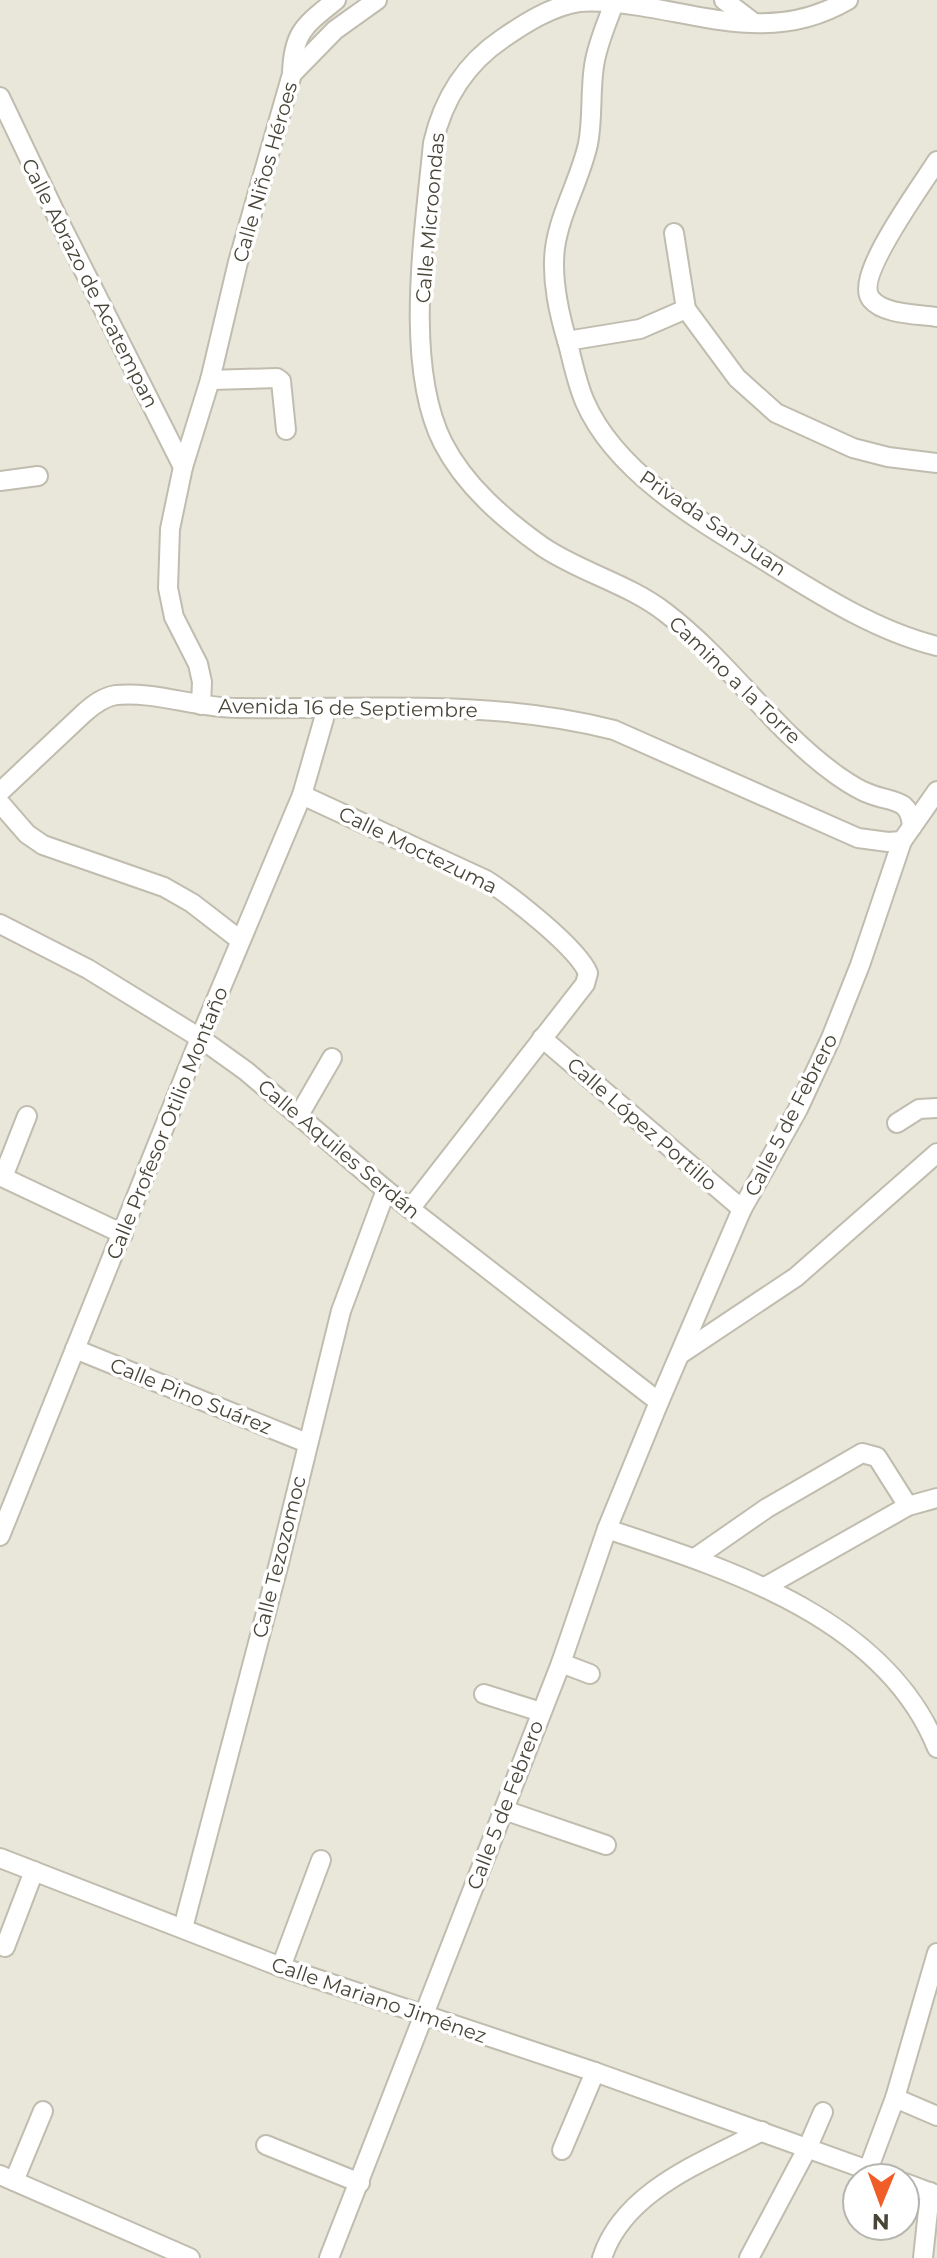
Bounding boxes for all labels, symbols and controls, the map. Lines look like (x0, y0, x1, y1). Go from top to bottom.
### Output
street label: Calle Niños Héroes (228, 79, 302, 265)
street label: Calle Microondas (411, 131, 449, 304)
street label: Calle Abrazo de Acatempan (17, 154, 163, 412)
street label: Privada San Juan (635, 465, 791, 581)
street label: Camino a la Torre (664, 611, 806, 749)
street label: Avenida 16 de Septiembre (218, 694, 478, 722)
street label: Calle Moctezuma (335, 801, 501, 899)
street label: Calle Profesor Otilio Montaño (101, 983, 233, 1263)
street label: Calle 5 de Febrero (740, 1030, 842, 1200)
street label: Calle López Portillo (562, 1052, 722, 1196)
street label: Calle Aquiles Serdán (253, 1074, 425, 1224)
street label: Calle Pino Suárez (107, 1353, 275, 1439)
street label: Calle Tezozomoc (247, 1473, 311, 1641)
street label: Calle 5 de Febrero (462, 1717, 548, 1893)
street label: Calle Mariano Jiménez (268, 1952, 490, 2048)
north arrow (841, 2162, 921, 2242)
text: N (872, 2208, 890, 2235)

